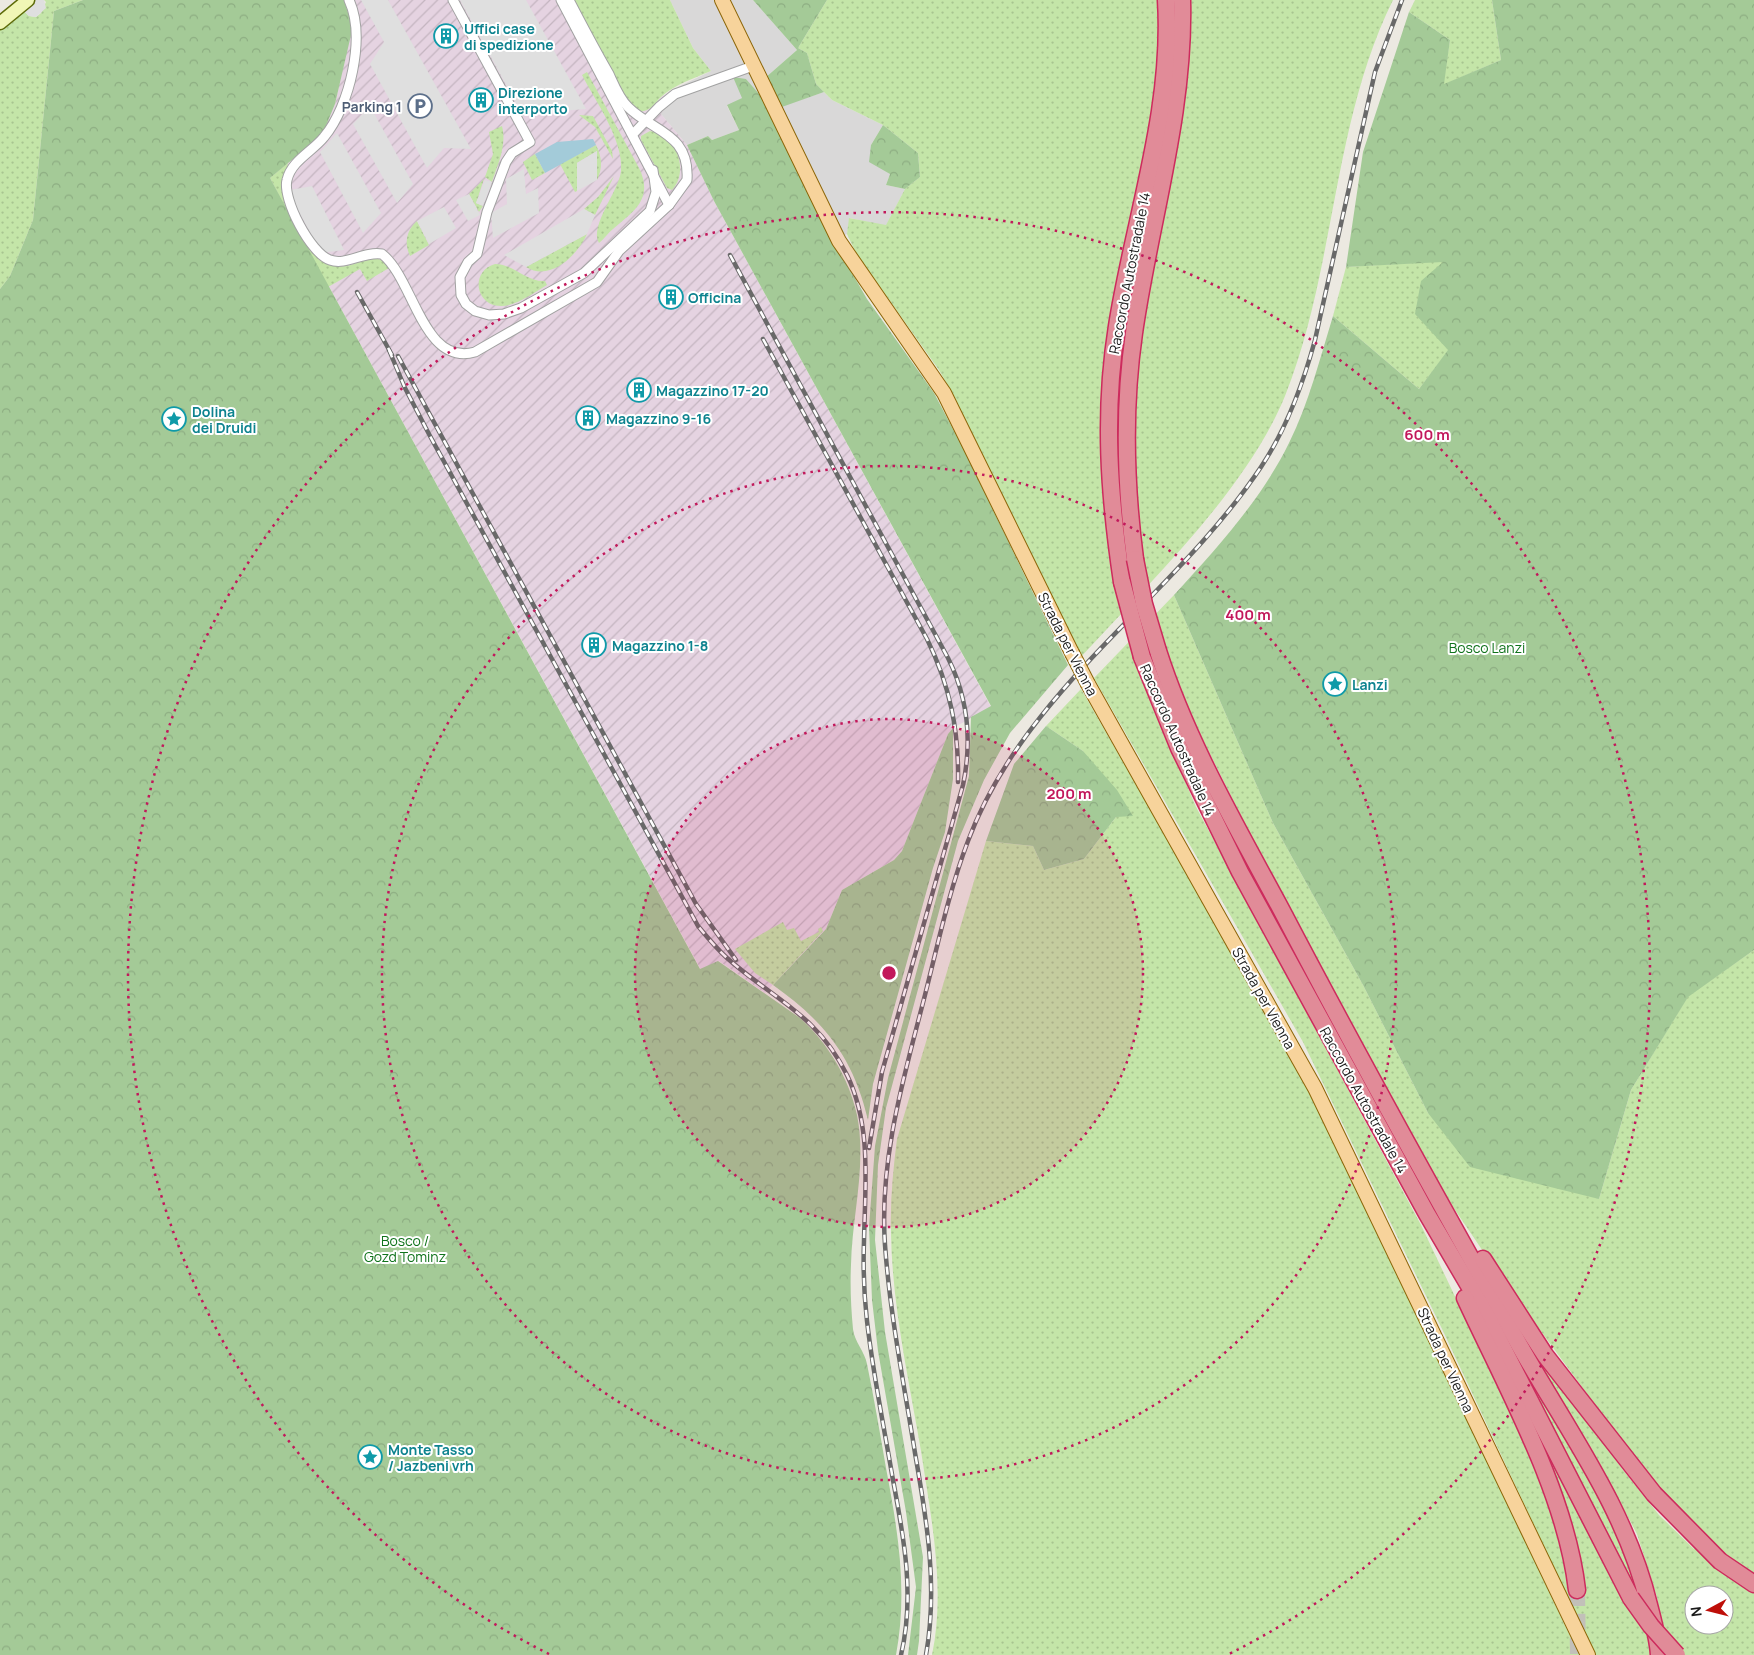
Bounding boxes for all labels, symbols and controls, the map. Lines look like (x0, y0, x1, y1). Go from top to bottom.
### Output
place label: Uffici case di spedizione (464, 19, 554, 54)
building icon: Uffici case di spedizione (433, 23, 459, 49)
place label: Direzione interporto (498, 83, 568, 118)
building icon: Direzione interporto (468, 87, 494, 113)
parking icon: Parking 1 (407, 93, 433, 119)
place label: Parking 1 (342, 97, 402, 116)
street label: Raccordo Autostradale 14 (1104, 190, 1154, 356)
building icon: Officina (658, 284, 684, 310)
place label: Officina (688, 288, 741, 307)
building icon: Magazzino 17-20 (626, 377, 652, 403)
place label: Magazzino 17-20 (656, 381, 769, 400)
place label: Dolina dei Druidi (192, 402, 256, 437)
building icon: Magazzino 9-16 (575, 405, 601, 431)
place icon: Dolina dei Druidi (161, 406, 187, 432)
place label: Magazzino 9-16 (606, 409, 711, 428)
text: 600 m (1404, 424, 1450, 445)
street label: Strada per Vienna (1034, 589, 1102, 699)
text: 400 m (1225, 604, 1271, 625)
building icon: Magazzino 1-8 (581, 632, 607, 658)
place label: Magazzino 1-8 (612, 636, 708, 655)
park label: Bosco Lanzi (1449, 638, 1525, 657)
street label: Raccordo Autostradale 14 (1136, 661, 1220, 819)
place icon: Lanzi (1322, 671, 1348, 697)
place label: Lanzi (1352, 675, 1388, 694)
text: 200 m (1046, 783, 1092, 804)
street label: Strada per Vienna (1228, 944, 1300, 1052)
centre of rings (880, 964, 898, 982)
street label: Raccordo Autostradale 14 (1316, 1023, 1412, 1177)
park label: Bosco / Gozd Tominz (364, 1231, 446, 1266)
street label: Strada per Vienna (1413, 1304, 1479, 1416)
place label: Monte Tasso / Jazbeni vrh (388, 1440, 474, 1475)
place icon: Monte Tasso / Jazbeni vrh (357, 1444, 383, 1470)
north arrow (1684, 1585, 1734, 1635)
text: N (1686, 1605, 1706, 1618)

